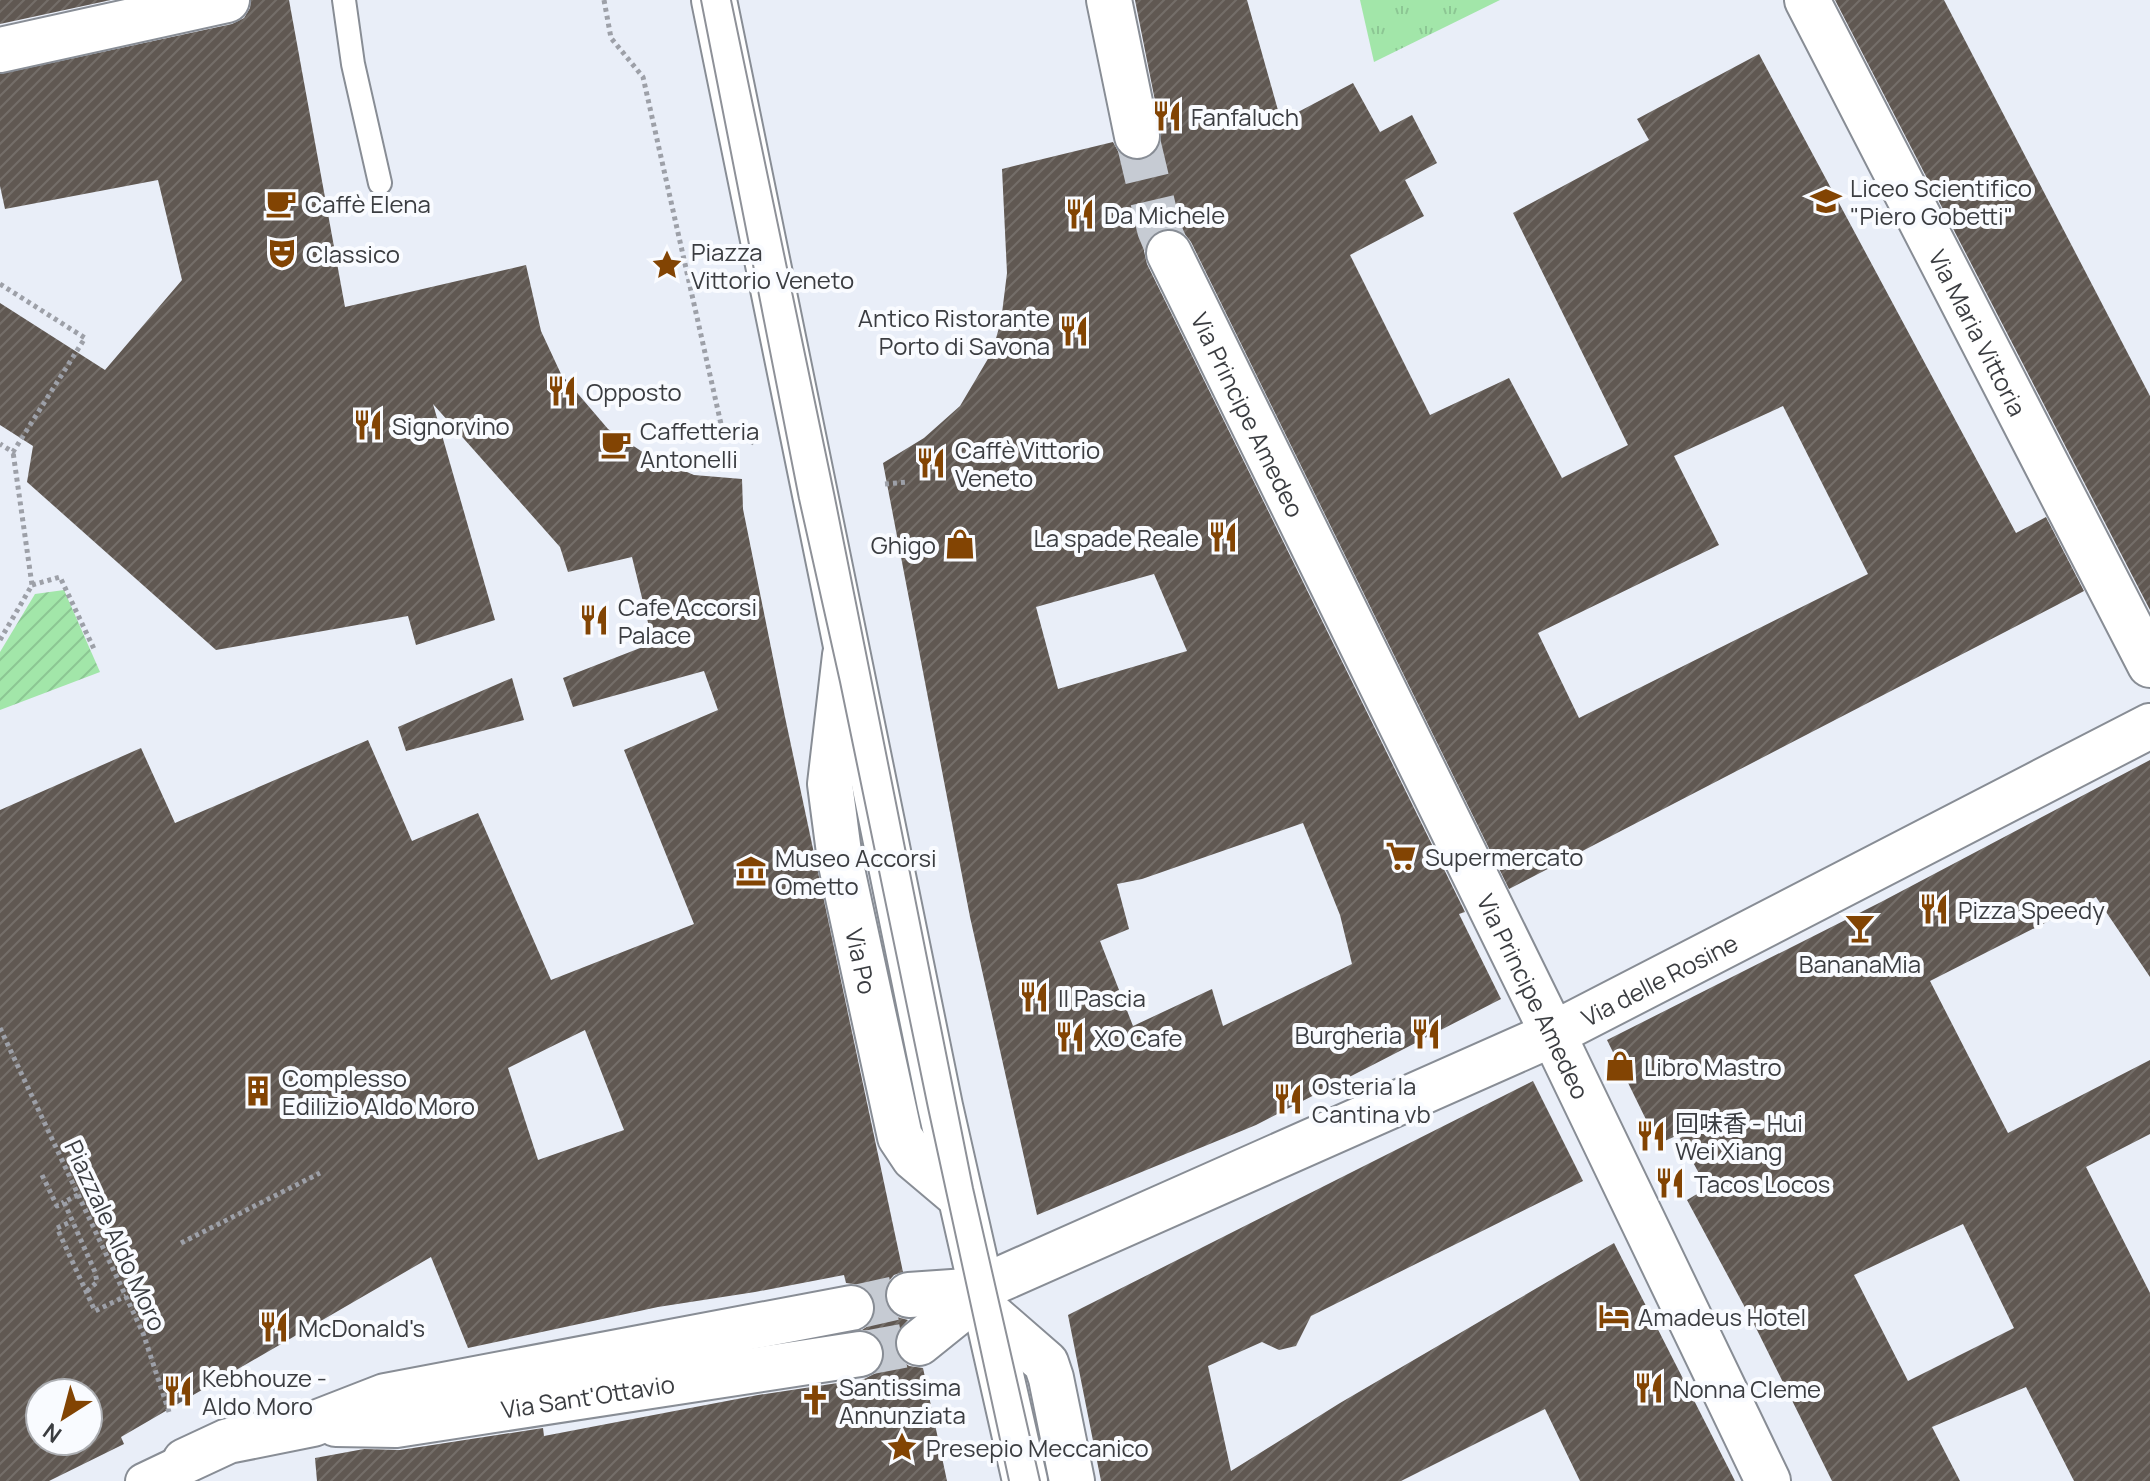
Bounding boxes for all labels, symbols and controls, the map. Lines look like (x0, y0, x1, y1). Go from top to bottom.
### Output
restaurant icon: Fanfaluch (1150, 99, 1184, 133)
place label: Fanfaluch (1191, 100, 1299, 133)
place label: Liceo Scientifico "Piero Gobetti" (1850, 171, 2032, 232)
school or university icon: Liceo Scientifico "Piero Gobetti" (1809, 184, 1843, 218)
cafe icon: Caffè Elena (264, 186, 298, 220)
place label: Caffè Elena (305, 187, 431, 220)
restaurant icon: Da Michele (1063, 197, 1097, 231)
place label: Da Michele (1104, 198, 1225, 231)
place label: Piazza Vittorio Veneto (691, 235, 854, 296)
theatre icon: Classico (265, 236, 299, 270)
place label: Classico (306, 237, 400, 270)
street label: Via Maria Vittoria (1922, 244, 2035, 421)
place icon: Piazza Vittorio Veneto (650, 248, 684, 282)
place label: Antico Ristorante Porto di Savona (858, 301, 1050, 362)
street label: Via Principe Amedeo (1184, 307, 1313, 522)
restaurant icon: Antico Ristorante Porto di Savona (1057, 314, 1091, 348)
restaurant icon: Opposto (545, 374, 579, 408)
place label: Opposto (586, 375, 682, 408)
restaurant icon: Signorvino (351, 408, 385, 442)
place label: Signorvino (392, 409, 510, 442)
place label: Caffetteria Antonelli (640, 414, 759, 475)
cafe icon: Caffetteria Antonelli (599, 427, 633, 461)
place label: Caffè Vittorio Veneto (955, 433, 1100, 494)
restaurant icon: Caffè Vittorio Veneto (914, 446, 948, 480)
restaurant icon: La spade Reale (1206, 520, 1240, 554)
place label: La spade Reale (1034, 521, 1199, 554)
shop icon: Ghigo (943, 527, 977, 561)
place label: Ghigo (871, 528, 936, 561)
place label: Cafe Accorsi Palace (618, 590, 757, 651)
restaurant icon: Cafe Accorsi Palace (577, 603, 611, 637)
supermarket icon: Supermercato (1384, 839, 1418, 873)
place label: Supermercato (1425, 840, 1584, 873)
place label: Museo Accorsi Ometto (775, 841, 937, 902)
museum icon: Museo Accorsi Ometto (734, 854, 768, 888)
street label: Via Principe Amedeo (1470, 888, 1598, 1104)
restaurant icon: Pizza Speedy (1917, 892, 1951, 926)
place label: Pizza Speedy (1958, 893, 2105, 926)
bar icon: BananaMia (1843, 911, 1877, 945)
street label: Via Po (839, 925, 885, 997)
street label: Via delle Rosine (1575, 925, 1743, 1033)
place label: BananaMia (1799, 947, 1921, 980)
restaurant icon: Il Pascia (1017, 980, 1051, 1014)
place label: Il Pascia (1058, 981, 1146, 1014)
restaurant icon: Burgheria (1409, 1017, 1443, 1051)
place label: Burgheria (1295, 1018, 1402, 1051)
restaurant icon: XO Cafe (1053, 1020, 1087, 1054)
place label: XO Cafe (1094, 1021, 1183, 1054)
shop icon: Libro Mastro (1603, 1049, 1637, 1083)
place label: Libro Mastro (1644, 1050, 1782, 1083)
place label: Complesso Edilizio Aldo Moro (282, 1061, 475, 1122)
place label: Osteria la Cantina vb (1312, 1069, 1431, 1130)
building icon: Complesso Edilizio Aldo Moro (241, 1074, 275, 1108)
restaurant icon: Osteria la Cantina vb (1271, 1082, 1305, 1116)
place label: 回味香 - Hui Wei Xiang (1675, 1106, 1803, 1167)
restaurant icon: 回味香 - Hui Wei Xiang (1634, 1119, 1668, 1153)
street label: Piazzale Aldo Moro (57, 1134, 175, 1336)
restaurant icon: Tacos Locos (1653, 1166, 1687, 1200)
place label: Tacos Locos (1694, 1167, 1830, 1200)
hotel icon: Amadeus Hotel (1597, 1299, 1631, 1333)
place label: Amadeus Hotel (1638, 1300, 1806, 1333)
restaurant icon: McDonald's (257, 1310, 291, 1344)
place label: McDonald's (298, 1311, 425, 1344)
place label: Kebhouze - Aldo Moro (202, 1361, 327, 1422)
street label: Via Sant'Ottavio (499, 1366, 677, 1425)
place label: Santissima Annunziata (839, 1370, 966, 1431)
restaurant icon: Nonna Cleme (1632, 1371, 1666, 1405)
place label: Nonna Cleme (1673, 1372, 1821, 1405)
restaurant icon: Kebhouze - Aldo Moro (161, 1374, 195, 1408)
north arrow (24, 1377, 104, 1457)
church icon: Santissima Annunziata (798, 1383, 832, 1417)
text: N (37, 1416, 67, 1450)
place icon: Presepio Meccanico (885, 1430, 919, 1464)
place label: Presepio Meccanico (926, 1431, 1149, 1464)

